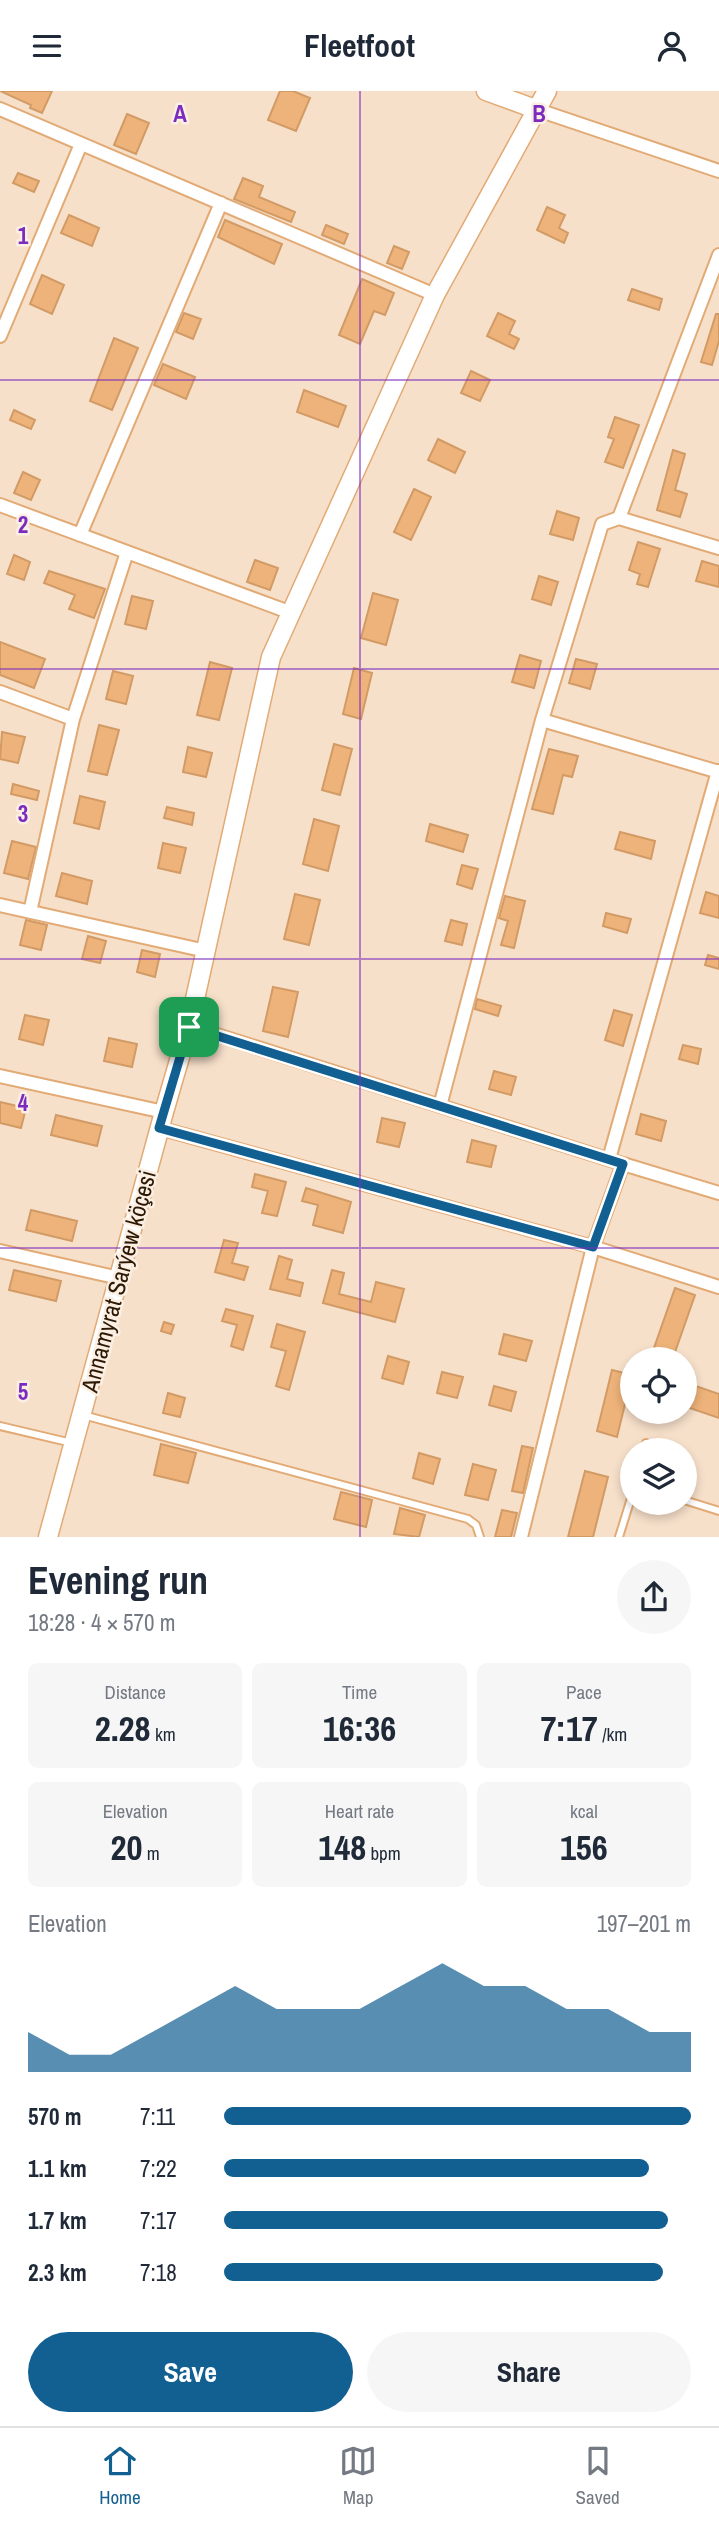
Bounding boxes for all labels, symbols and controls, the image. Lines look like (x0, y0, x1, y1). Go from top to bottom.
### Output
text: Fleetfoot (304, 24, 415, 67)
icon: menu (28, 27, 66, 65)
icon: person (653, 27, 691, 65)
text: A (173, 98, 187, 129)
text: B (532, 98, 546, 129)
text: 1 (18, 220, 29, 251)
text: 2 (18, 509, 28, 540)
text: 3 (18, 798, 28, 829)
pin (159, 997, 219, 1057)
icon: arrive (170, 1008, 208, 1046)
text: 4 (18, 1087, 29, 1118)
street label: Annamyrat Sarýew köçesi (73, 1166, 163, 1397)
map controls (620, 1347, 697, 1515)
button: locate (620, 1347, 697, 1424)
text: 5 (18, 1376, 28, 1407)
button: layers (620, 1438, 697, 1515)
text: Evening run (28, 1555, 208, 1606)
button: share (617, 1560, 691, 1634)
text: 18:28 · 4 × 570 m (28, 1607, 175, 1638)
text: Distance (104, 1679, 166, 1705)
text: Time (342, 1679, 377, 1705)
text: Pace (566, 1679, 602, 1705)
text: 2.28 (95, 1705, 151, 1752)
text: 16:36 (323, 1705, 396, 1752)
text: 7:17 (540, 1705, 598, 1752)
text: km (151, 1721, 176, 1747)
text: /km (598, 1721, 627, 1747)
text: Elevation (103, 1798, 168, 1824)
text: Heart rate (325, 1798, 394, 1824)
text: kcal (570, 1798, 598, 1824)
text: 20 (111, 1824, 142, 1871)
text: 148 (318, 1824, 366, 1871)
text: 156 (560, 1824, 608, 1871)
text: m (142, 1840, 160, 1866)
text: bpm (366, 1840, 401, 1866)
text: Elevation (28, 1908, 107, 1939)
text: 197–201 m (597, 1908, 691, 1939)
text: 570 m (28, 2101, 81, 2132)
text: 7:11 (140, 2101, 175, 2132)
text: 1.1 km (28, 2153, 87, 2184)
text: 7:22 (140, 2153, 177, 2184)
text: 1.7 km (28, 2205, 87, 2236)
text: 7:17 (140, 2205, 177, 2236)
text: 2.3 km (28, 2257, 87, 2288)
text: 7:18 (140, 2257, 177, 2288)
button: Save (28, 2332, 353, 2412)
button: Share (367, 2332, 691, 2412)
tab: Home (99, 2442, 141, 2510)
tab: Map (339, 2442, 377, 2510)
tab: Saved (576, 2442, 620, 2510)

